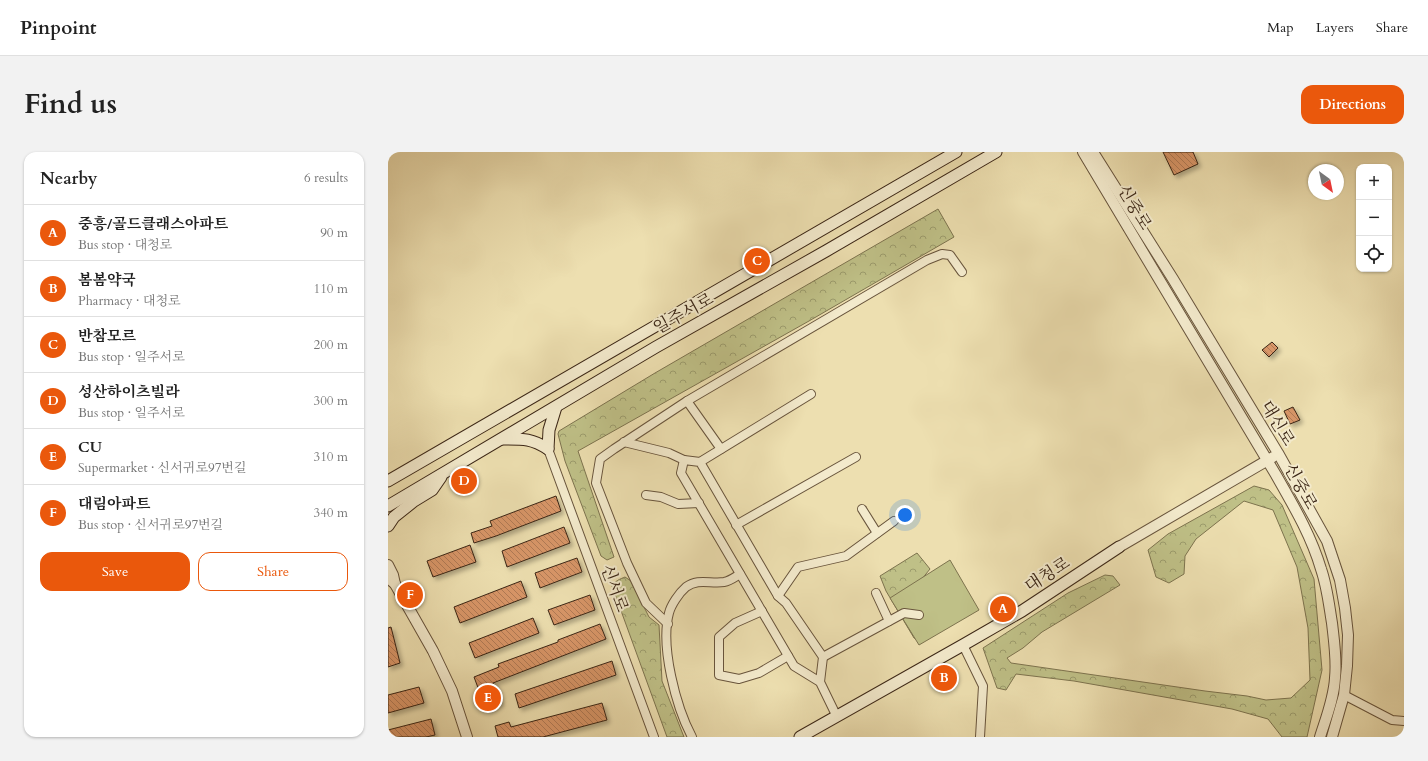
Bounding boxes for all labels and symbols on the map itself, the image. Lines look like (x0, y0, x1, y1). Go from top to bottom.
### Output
north arrow (1308, 164, 1344, 200)
street label: 신중로 (1112, 180, 1157, 235)
pin: C (744, 246, 770, 276)
street label: 일주서로 (649, 287, 718, 339)
street label: 대신로 (1255, 396, 1300, 451)
street label: 신중로 (1279, 459, 1323, 514)
pin: D (451, 466, 477, 496)
your location (895, 505, 915, 525)
street label: 대청로 (1020, 551, 1075, 597)
street label: 신서로 (595, 561, 634, 616)
pin: F (397, 580, 423, 610)
pin: A (990, 594, 1016, 624)
pin: B (931, 663, 957, 693)
pin: E (475, 683, 501, 713)

